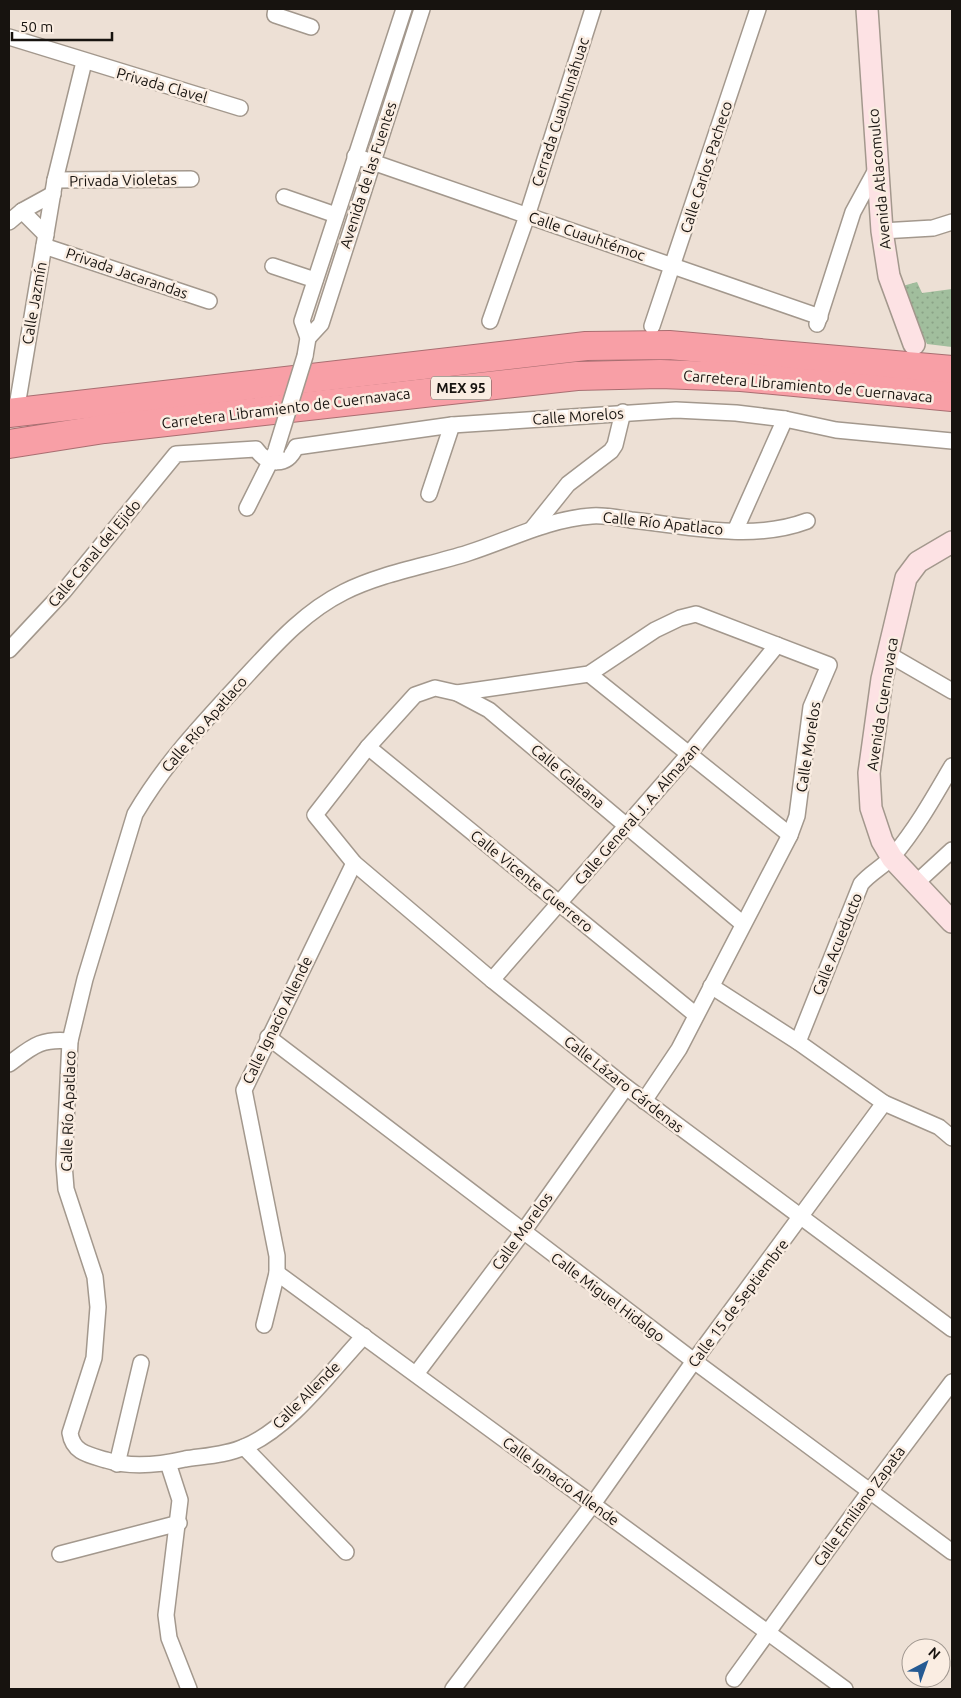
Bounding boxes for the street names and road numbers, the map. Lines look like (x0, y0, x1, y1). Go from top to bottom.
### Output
street label: Cerrada Cuauhunáhuac (528, 35, 592, 189)
street label: Privada Clavel (115, 64, 209, 106)
street label: Calle Carlos Pacheco (677, 99, 735, 235)
street label: Avenida de las Fuentes (336, 100, 400, 250)
street label: Avenida Atlacomulco (864, 108, 894, 250)
street label: Privada Violetas (69, 171, 177, 189)
street label: Calle Cuauhtémoc (527, 208, 647, 264)
street label: Privada Jacarandas (64, 244, 190, 302)
street label: Calle Jazmín (18, 260, 50, 346)
street label: Carretera Libramiento de Cuernavaca (683, 367, 933, 405)
road number: MEX 95 (431, 376, 491, 399)
street label: Carretera Libramiento de Cuernavaca (161, 384, 411, 432)
street label: Calle Morelos (532, 404, 624, 428)
street label: Calle Canal del Ejido (44, 496, 144, 610)
street label: Calle Río Apatlaco (602, 508, 724, 538)
street label: Avenida Cuernavaca (863, 636, 901, 772)
street label: Calle Río Apatlaco (158, 673, 250, 775)
street label: Calle Morelos (792, 700, 824, 794)
street label: Calle Galeana (528, 740, 608, 812)
street label: Calle General J. A. Almazan (571, 740, 703, 888)
street label: Calle Vicente Guerrero (467, 826, 597, 936)
street label: Calle Acueducto (809, 890, 865, 998)
street label: Calle Ignacio Allende (239, 954, 315, 1086)
street label: Calle Lázaro Cárdenas (561, 1032, 687, 1136)
street label: Calle Río Apatlaco (57, 1050, 79, 1172)
street label: Calle Morelos (488, 1189, 556, 1273)
street label: Calle 15 de Septiembre (684, 1236, 792, 1370)
street label: Calle Miguel Hidalgo (548, 1249, 668, 1345)
street label: Calle Allende (269, 1358, 343, 1432)
street label: Calle Ignacio Allende (500, 1433, 622, 1529)
street label: Calle Emiliano Zapata (810, 1443, 908, 1569)

